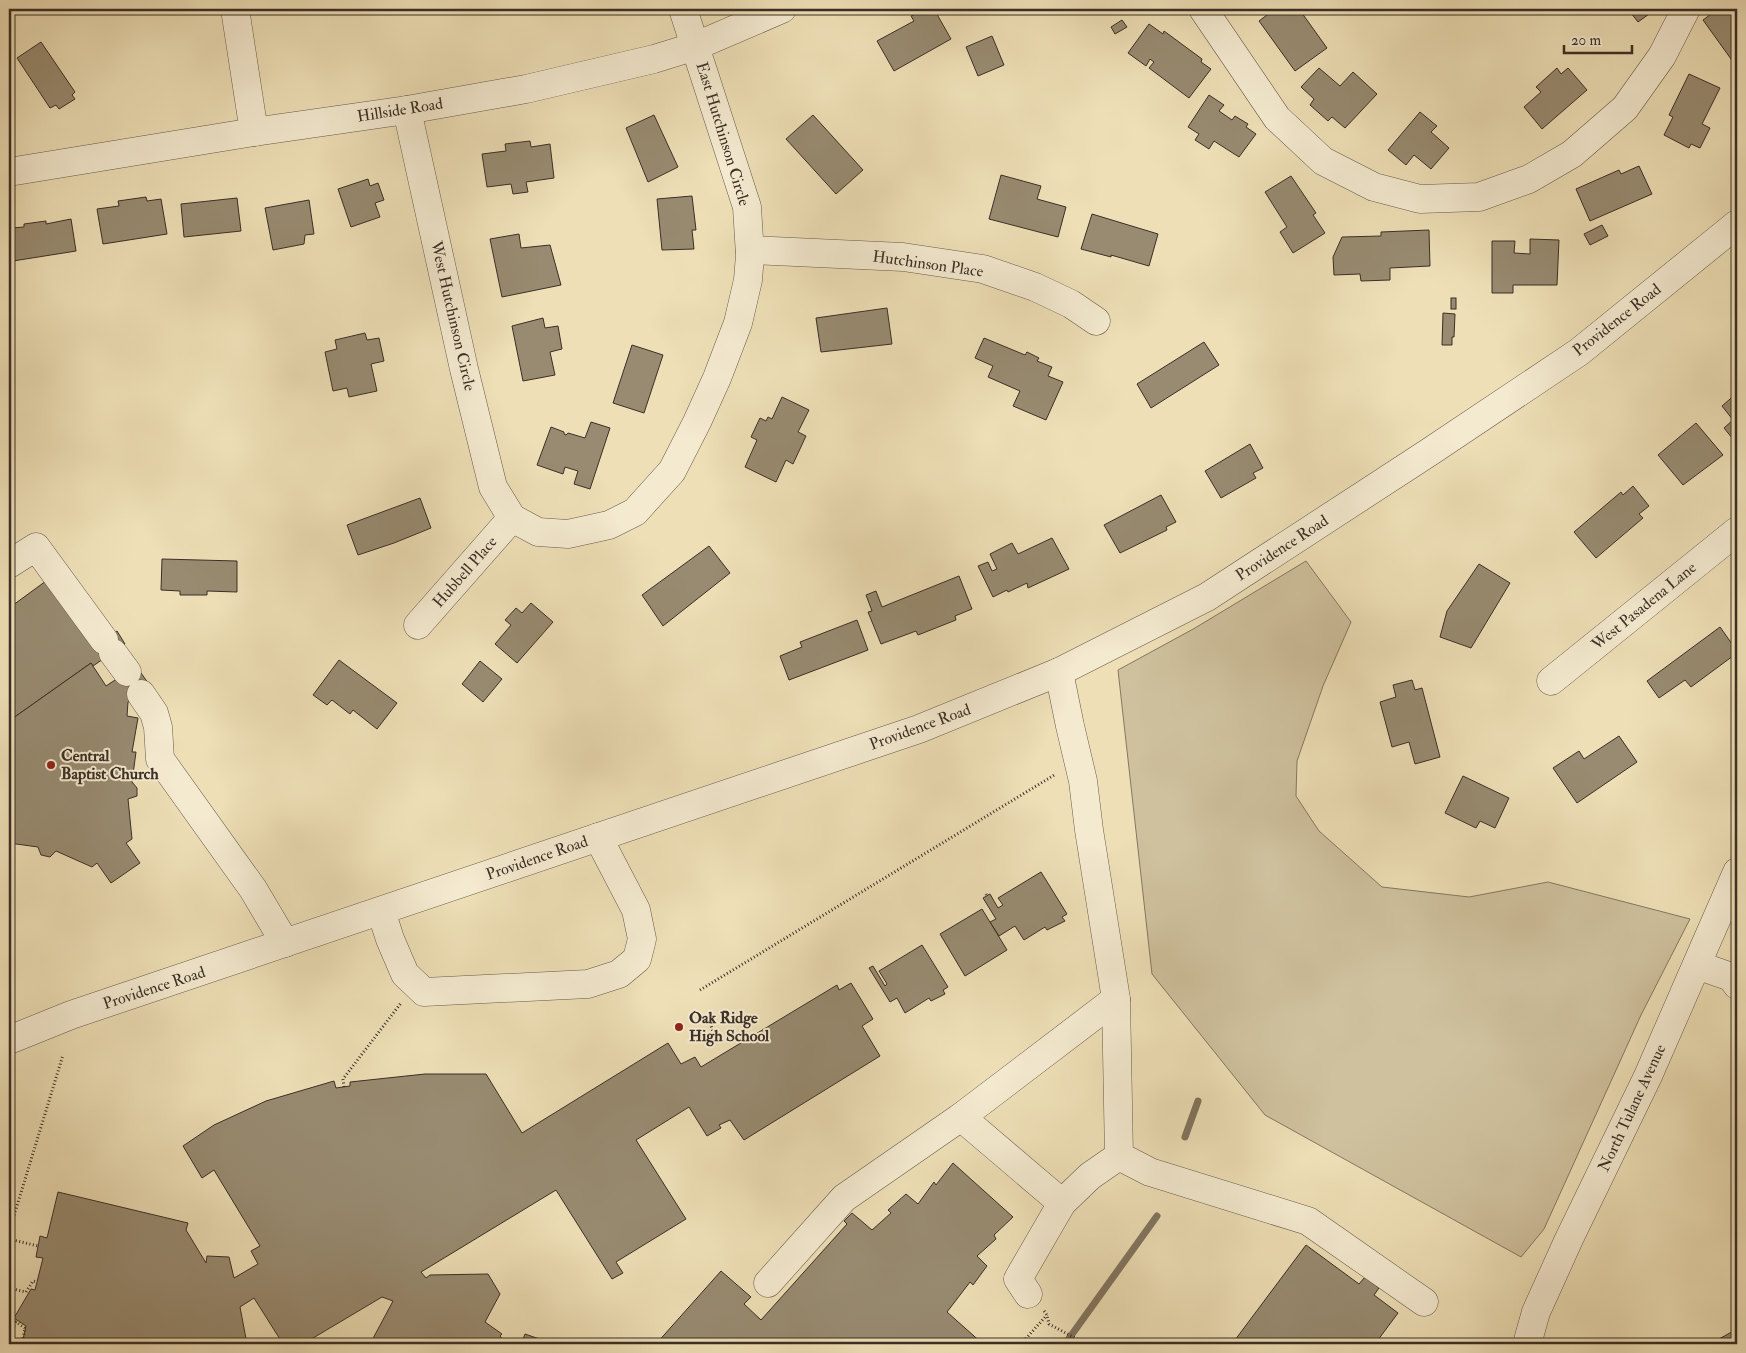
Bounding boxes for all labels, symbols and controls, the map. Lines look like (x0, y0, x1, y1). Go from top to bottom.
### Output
scale bar (1564, 22, 1631, 54)
text: 20 m (1571, 31, 1601, 50)
street label: East Hutchinson Circle (692, 60, 755, 209)
street label: Hillside Road (356, 93, 444, 127)
street label: West Hutchinson Circle (426, 238, 480, 393)
street label: Hutchinson Place (871, 246, 985, 282)
street label: Providence Road (1569, 279, 1665, 361)
street label: Providence Road (1232, 511, 1332, 585)
street label: Hubbell Place (428, 532, 502, 612)
street label: West Pasadena Lane (1587, 557, 1701, 655)
street label: Providence Road (867, 699, 974, 755)
place label: Central Baptist Church (61, 746, 159, 785)
marker: Central Baptist Church (45, 759, 57, 771)
street label: Providence Road (483, 831, 591, 885)
street label: Providence Road (100, 962, 208, 1014)
place label: Oak Ridge High School (689, 1008, 770, 1047)
marker: Oak Ridge High School (673, 1021, 685, 1033)
street label: North Tulane Avenue (1594, 1041, 1670, 1175)

